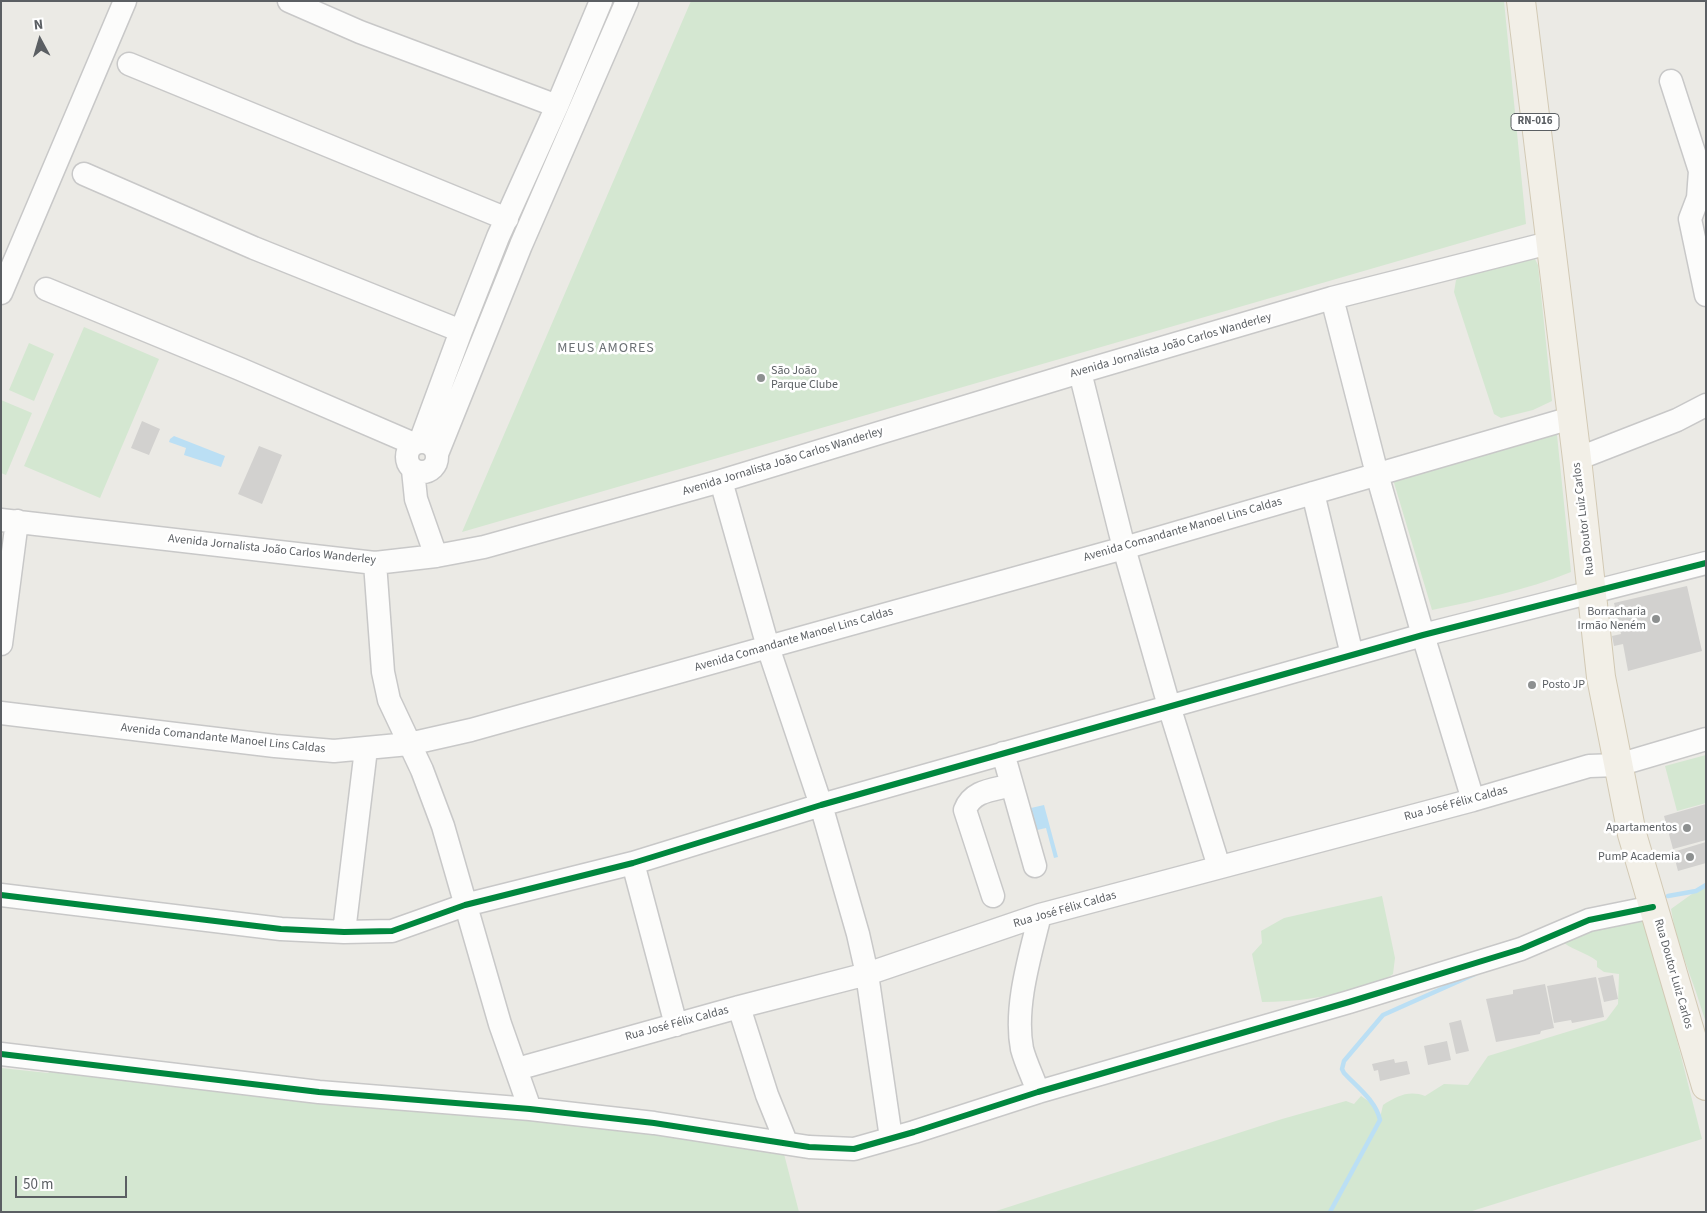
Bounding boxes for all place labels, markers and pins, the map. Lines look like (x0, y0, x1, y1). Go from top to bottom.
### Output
place label: São João Parque Clube (771, 364, 838, 392)
marker: São João Parque Clube (755, 372, 767, 384)
place label: Borracharia Irmão Neném (1578, 605, 1646, 633)
marker: Borracharia Irmão Neném (1650, 613, 1662, 625)
place label: Posto JP (1542, 678, 1585, 692)
marker: Posto JP (1526, 679, 1538, 691)
place label: Apartamentos (1606, 821, 1677, 835)
marker: Apartamentos (1681, 822, 1693, 834)
place label: PumP Academia (1598, 850, 1680, 864)
marker: PumP Academia (1684, 851, 1696, 863)

